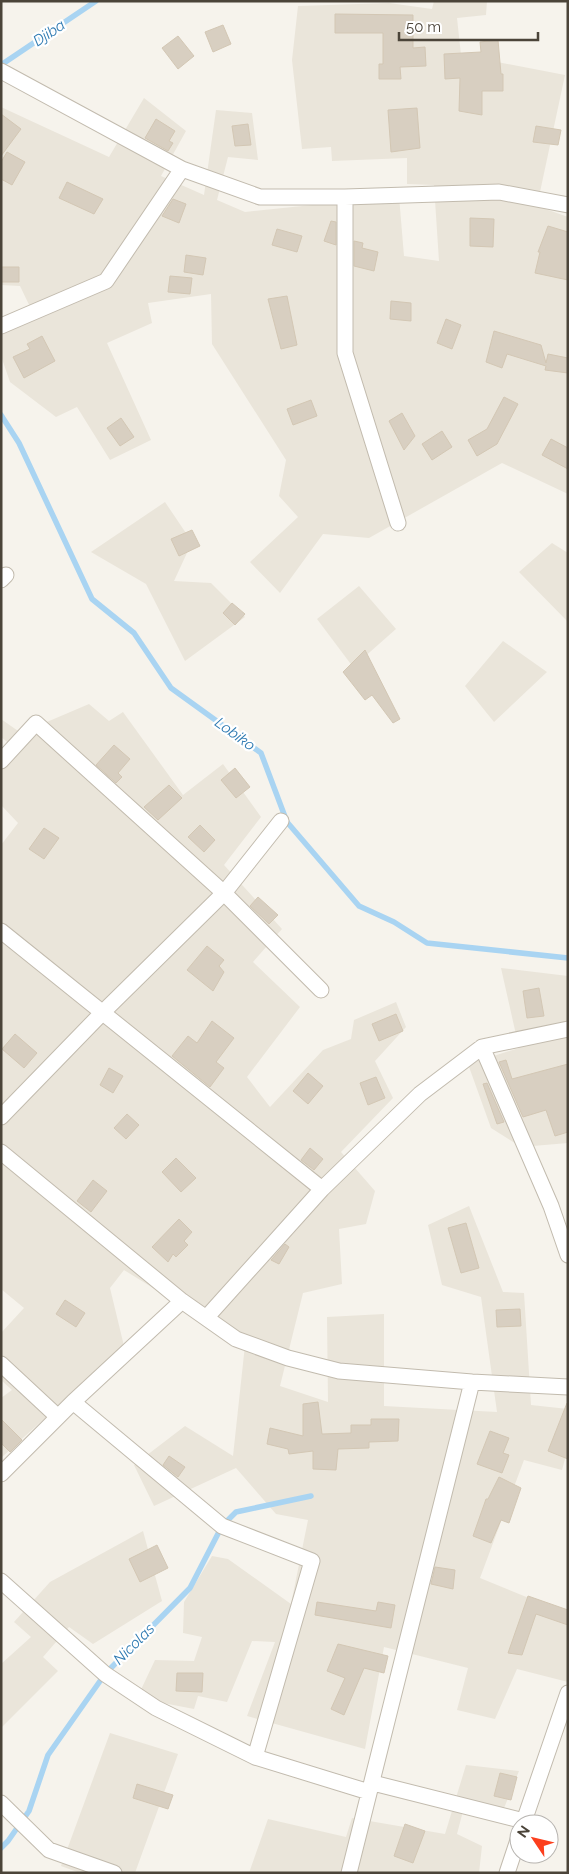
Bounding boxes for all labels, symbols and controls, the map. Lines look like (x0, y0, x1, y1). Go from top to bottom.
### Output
scale bar (399, 10, 538, 42)
water label: Djiba (30, 16, 68, 50)
text: 50 m (406, 18, 441, 36)
water label: Lobiko (211, 713, 259, 755)
water label: Nicolas (110, 1620, 158, 1668)
north arrow (509, 1814, 559, 1864)
text: N (514, 1823, 533, 1841)

